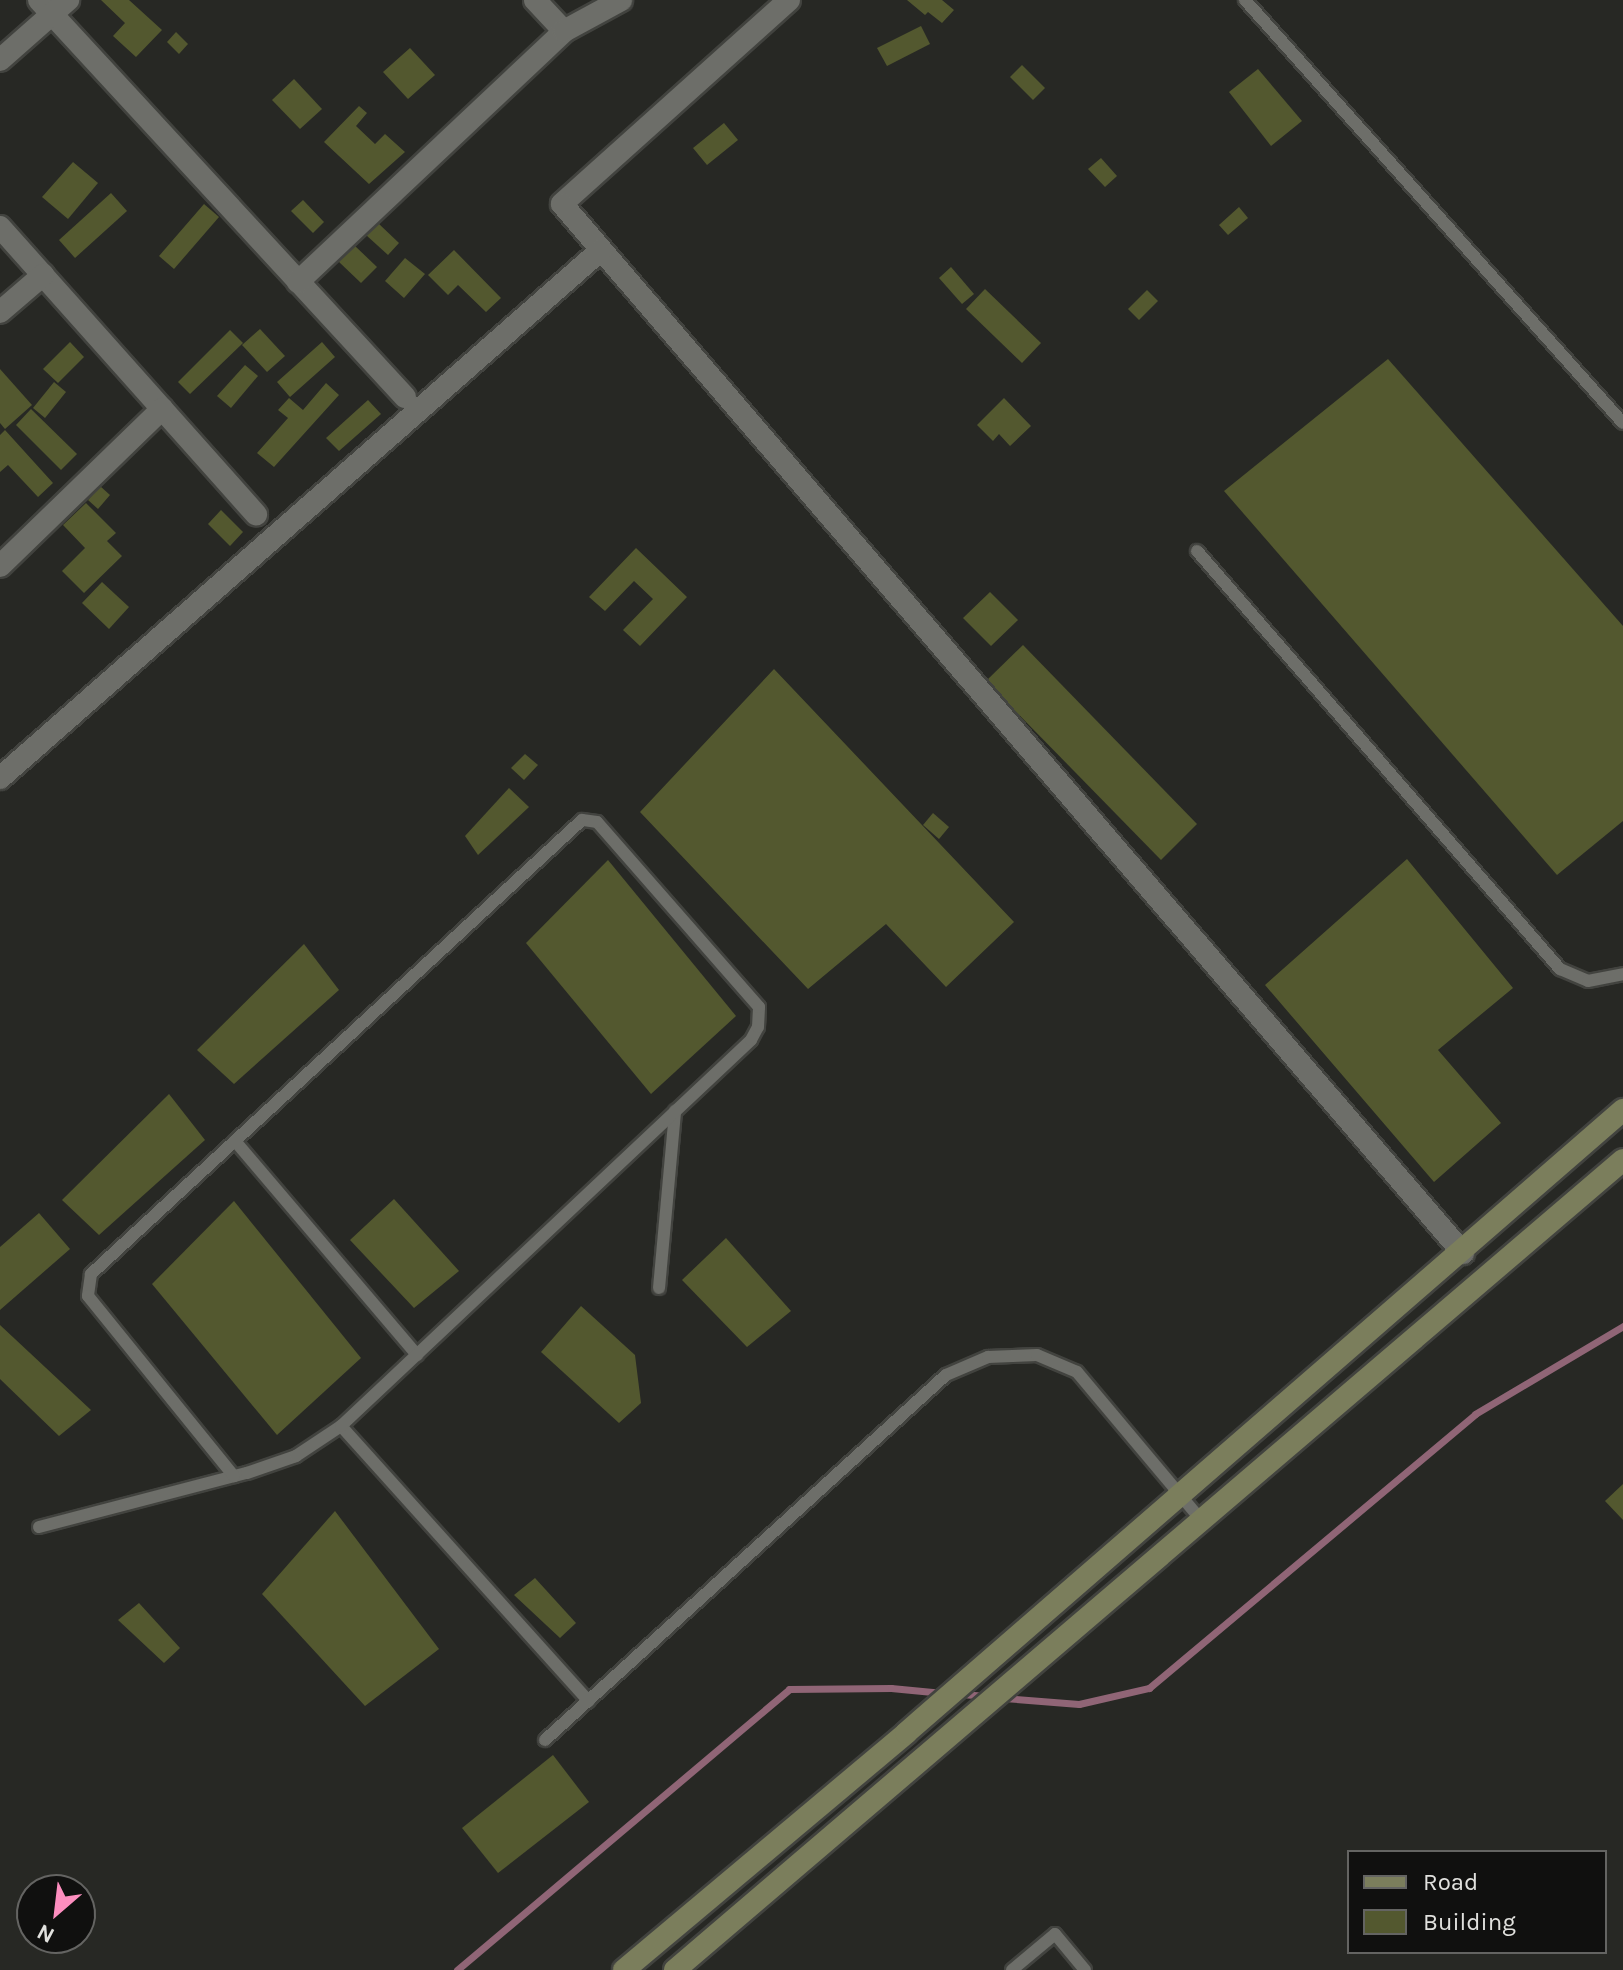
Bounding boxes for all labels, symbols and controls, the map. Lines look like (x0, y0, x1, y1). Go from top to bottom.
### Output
legend (1347, 1850, 1607, 1954)
text: Road (1423, 1868, 1478, 1896)
north arrow (16, 1874, 96, 1954)
text: Building (1423, 1908, 1516, 1936)
text: N (33, 1918, 59, 1949)

